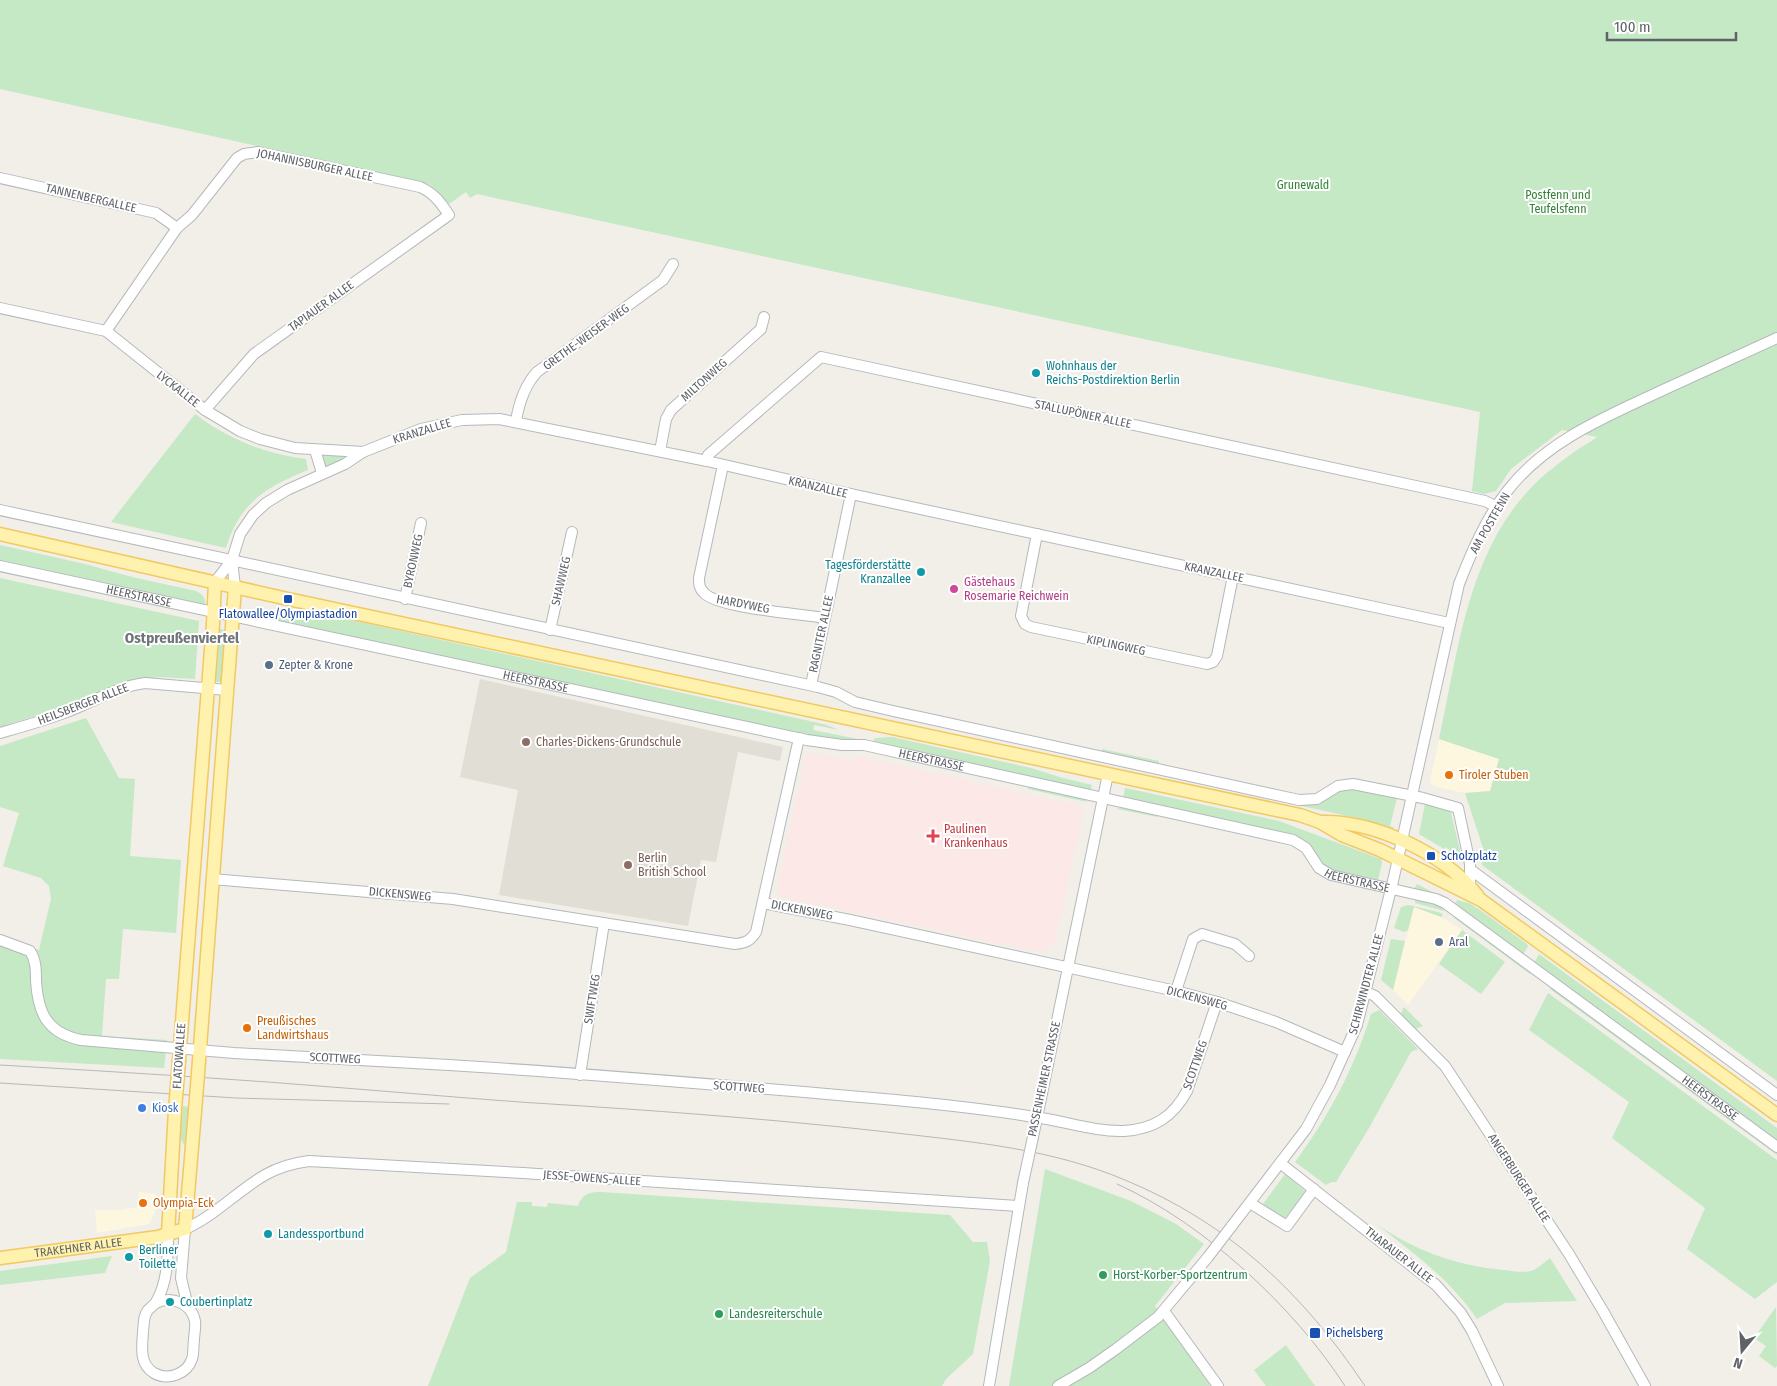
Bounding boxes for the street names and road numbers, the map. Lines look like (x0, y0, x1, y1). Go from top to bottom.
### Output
street label: JOHANNISBURGER ALLEE (256, 146, 375, 184)
street label: TANNENBERGALLEE (44, 181, 138, 215)
street label: TAPIAUER ALLEE (286, 277, 357, 334)
street label: GRETHE-WEISER-WEG (540, 301, 632, 373)
street label: MILTONWEG (678, 356, 730, 404)
street label: LYCKALLEE (154, 368, 202, 410)
street label: STALLUPÖNER ALLEE (1033, 395, 1133, 431)
street label: KRANZALLEE (391, 415, 453, 447)
street label: KRANZALLEE (787, 473, 849, 501)
street label: AM POSTFENN (1467, 490, 1513, 556)
street label: BYRONWEG (400, 533, 426, 589)
street label: SHAWWEG (549, 555, 573, 607)
street label: KRANZALLEE (1183, 559, 1245, 585)
street label: HEERSTRASSE (105, 582, 173, 610)
street label: HARDYWEG (715, 592, 771, 616)
street label: RAGNITER ALLEE (806, 594, 836, 674)
street label: KIPLINGWEG (1085, 632, 1147, 658)
street label: HEERSTRASSE (502, 668, 570, 695)
street label: HEILSBERGER ALLEE (36, 680, 131, 728)
street label: HEERSTRASSE (897, 746, 966, 774)
street label: HEERSTRASSE (1322, 866, 1391, 895)
street label: DICKENSWEG (368, 884, 432, 904)
street label: DICKENSWEG (770, 897, 834, 923)
street label: SCHIRWINDTER ALLEE (1346, 932, 1386, 1036)
street label: SWIFTWEG (581, 973, 603, 1025)
street label: DICKENSWEG (1165, 983, 1229, 1013)
street label: PASSENHEIMER STRASSE (1025, 1020, 1063, 1138)
street label: FLATOWALLEE (170, 1022, 188, 1089)
street label: SCOTTWEG (1180, 1038, 1210, 1092)
street label: SCOTTWEG (309, 1050, 361, 1066)
street label: HEERSTRASSE (1679, 1073, 1741, 1123)
street label: SCOTTWEG (713, 1078, 765, 1096)
street label: ANGERBURGER ALLEE (1485, 1131, 1553, 1225)
street label: JESSE-OWENS-ALLEE (542, 1168, 642, 1188)
street label: THARAUER ALLEE (1362, 1224, 1436, 1286)
street label: TRAKEHNER ALLEE (34, 1235, 123, 1260)

